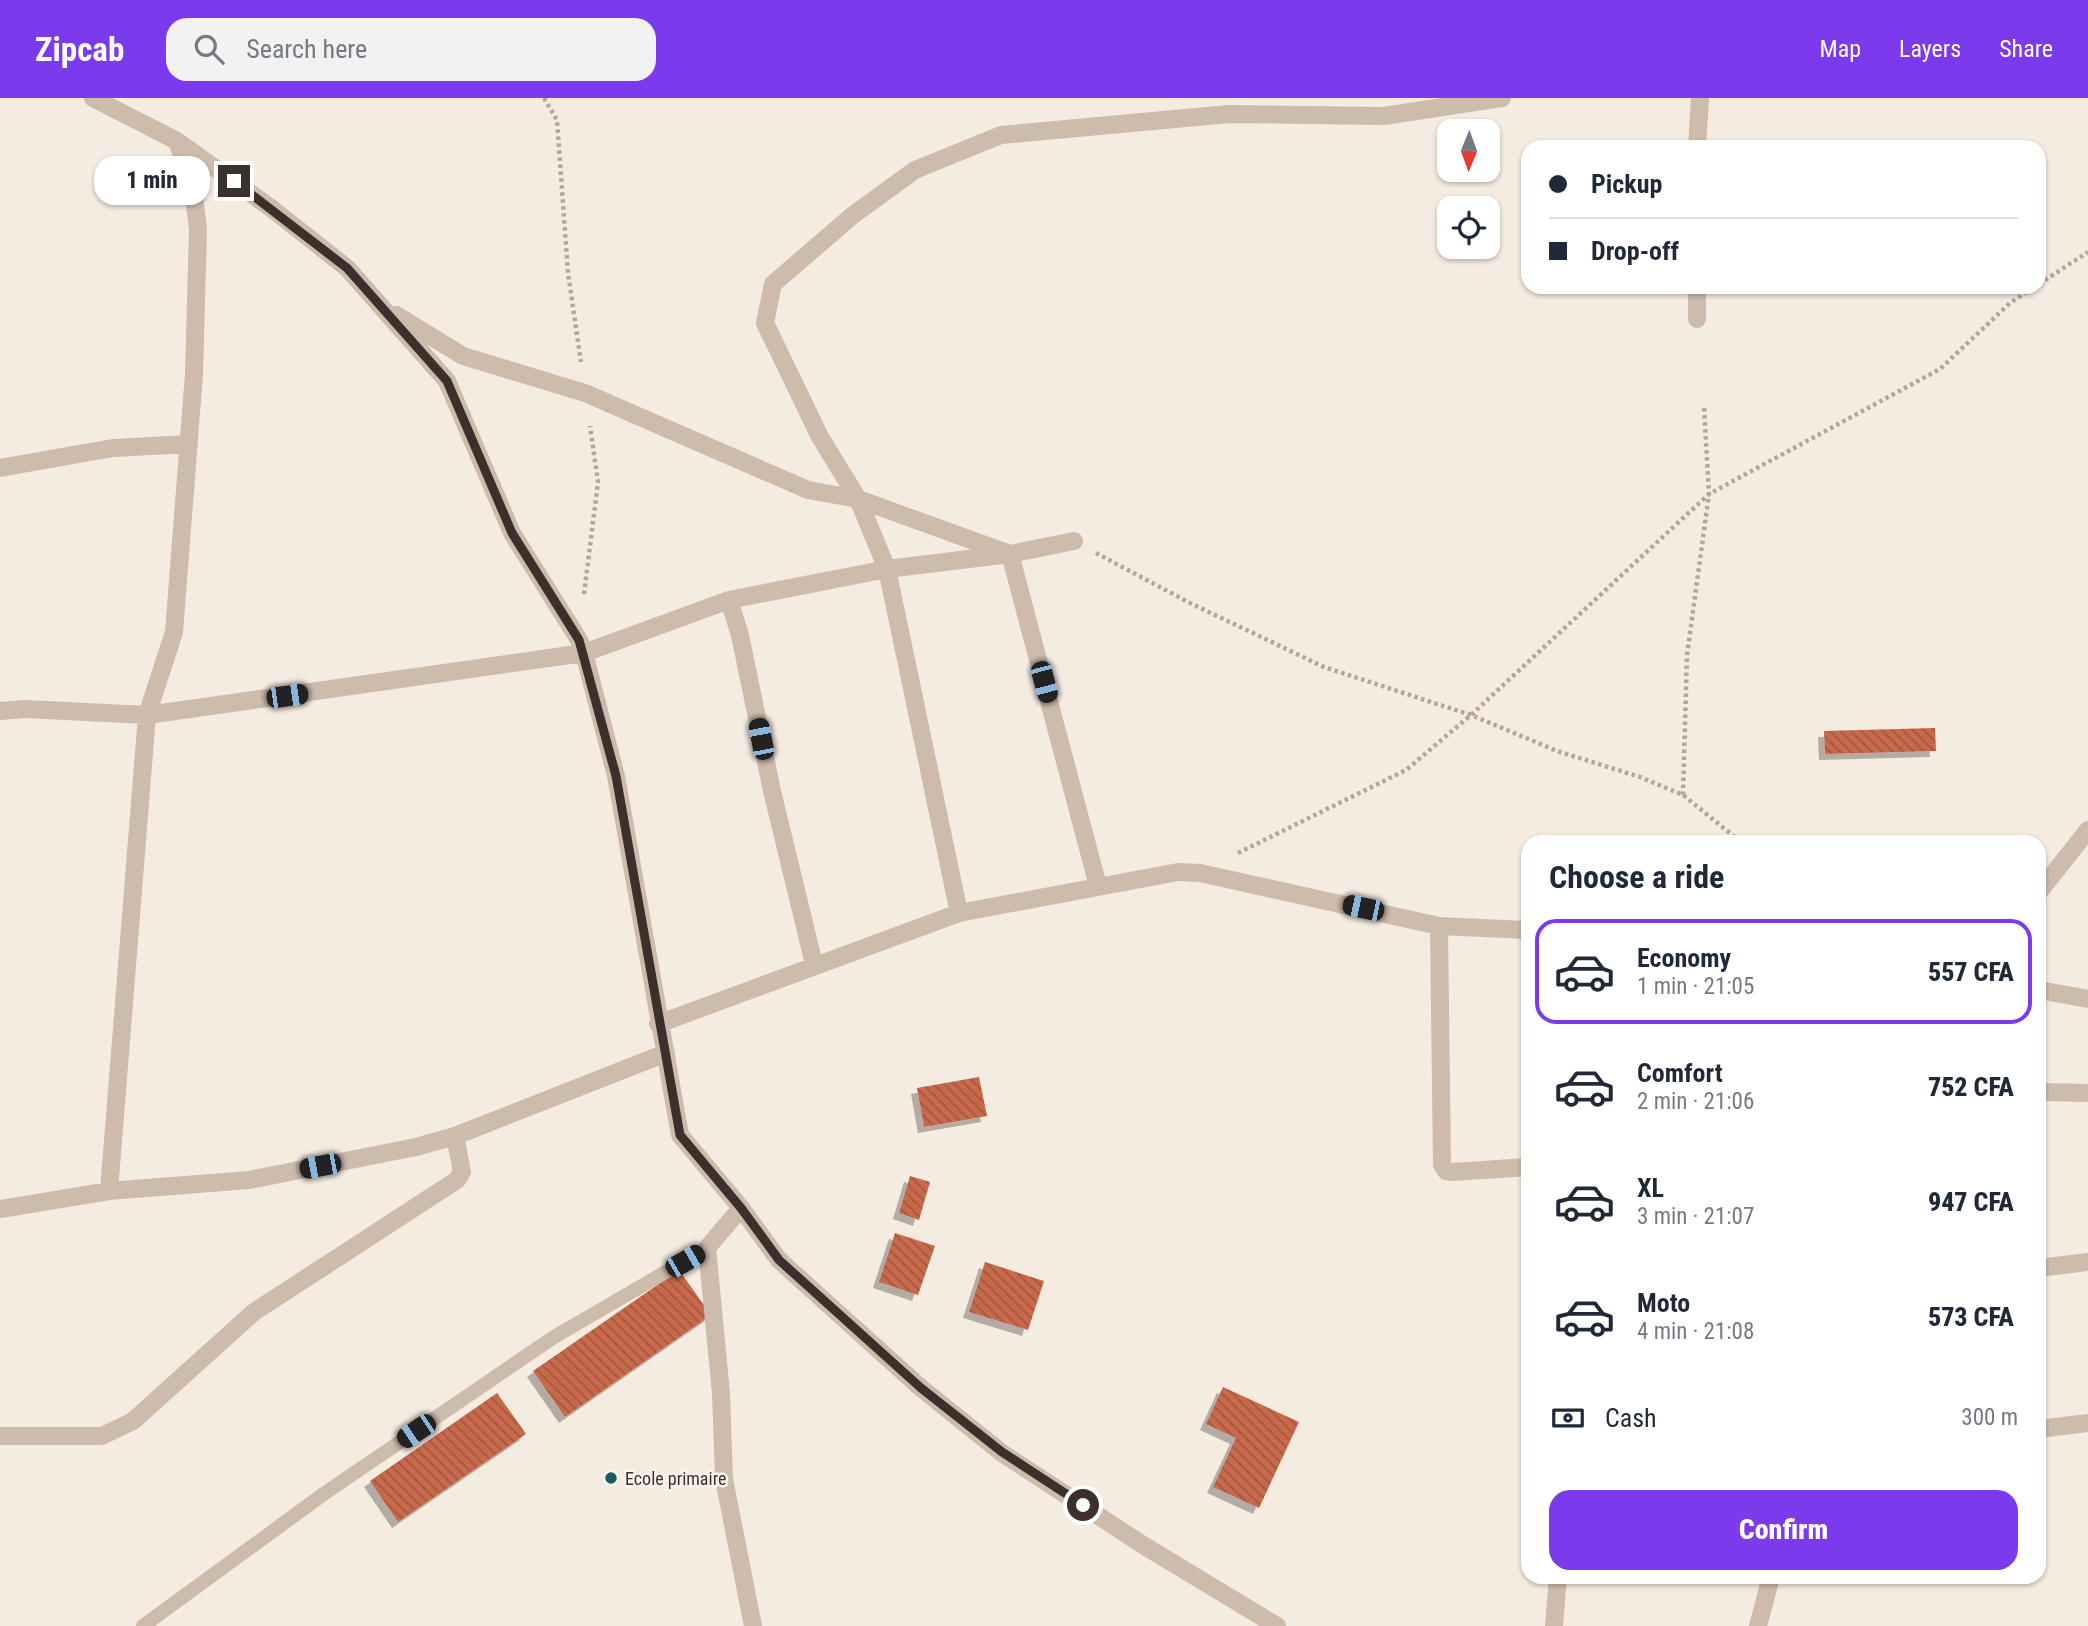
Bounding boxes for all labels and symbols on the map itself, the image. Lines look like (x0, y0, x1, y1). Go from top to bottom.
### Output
north arrow (1437, 119, 1500, 182)
callout: 1 min (94, 156, 210, 206)
route end (218, 165, 250, 197)
car (1029, 659, 1060, 705)
car (265, 683, 310, 709)
car (747, 716, 776, 762)
car (1341, 893, 1386, 923)
car (298, 1152, 343, 1180)
car (662, 1241, 709, 1281)
car (393, 1411, 440, 1451)
place label: Ecole primaire (625, 1468, 726, 1489)
marker: Ecole primaire (603, 1470, 619, 1486)
route start (1067, 1489, 1099, 1521)

